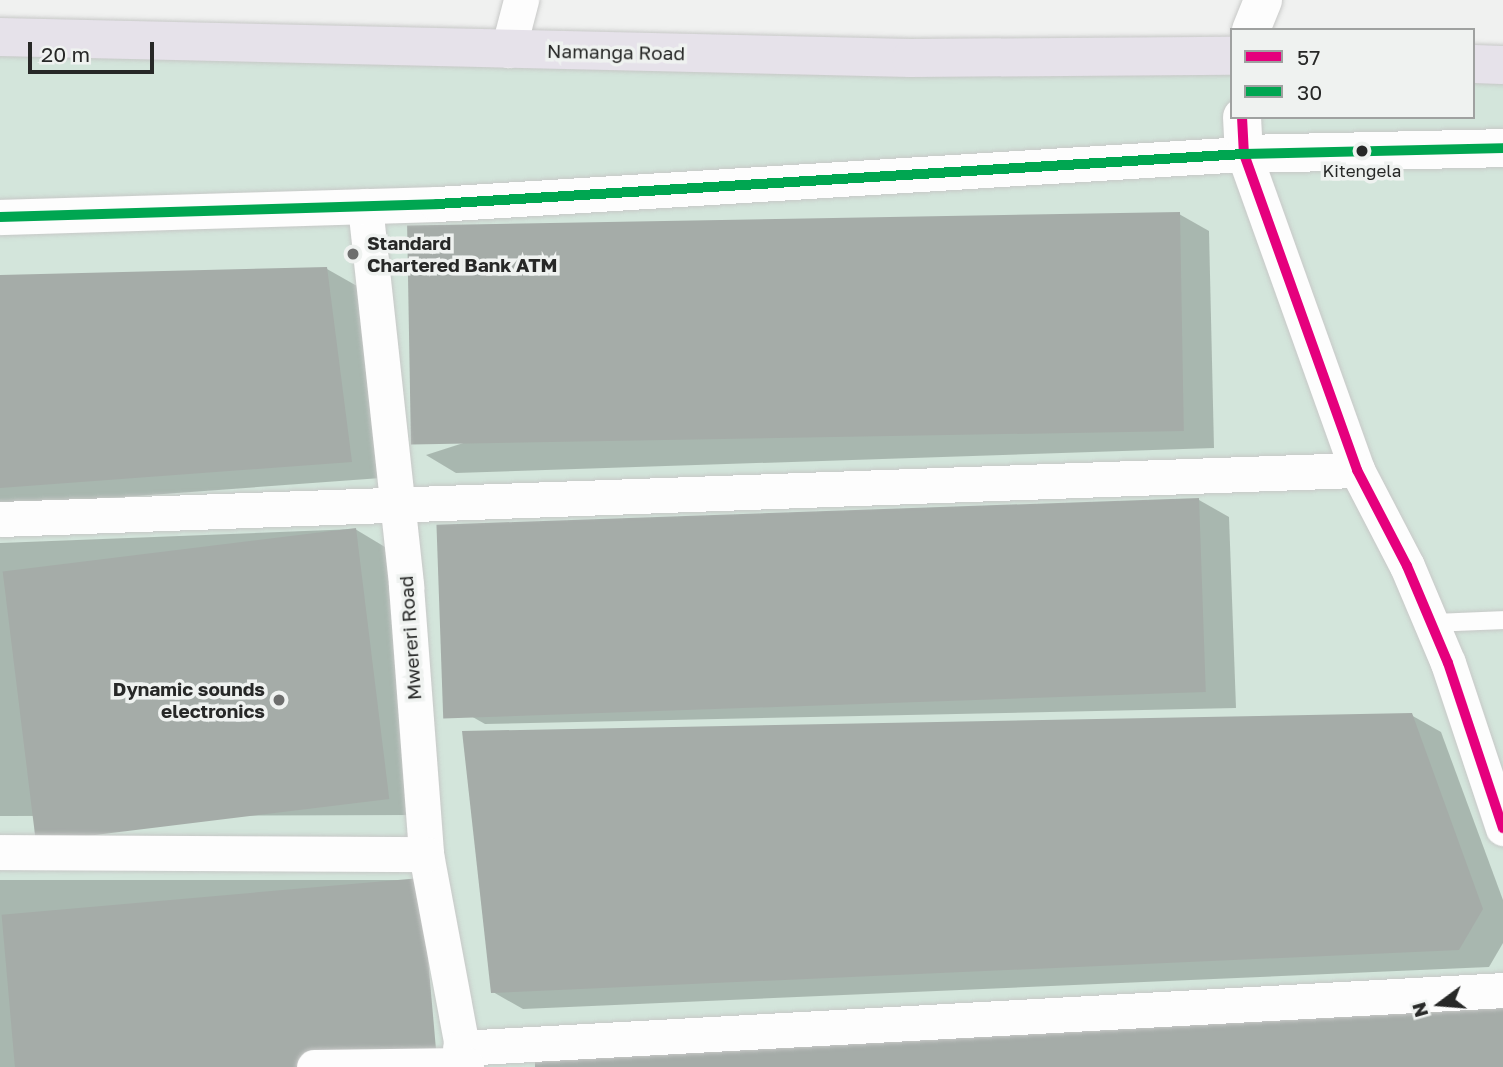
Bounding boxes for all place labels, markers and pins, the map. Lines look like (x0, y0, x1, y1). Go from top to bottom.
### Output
marker: Kitengela (1355, 144, 1369, 158)
place label: Kitengela (1323, 161, 1401, 181)
place label: Standard Chartered Bank ATM (367, 232, 557, 276)
marker: Standard Chartered Bank ATM (345, 246, 361, 262)
place label: Dynamic sounds electronics (113, 678, 265, 722)
marker: Dynamic sounds electronics (271, 692, 287, 708)

